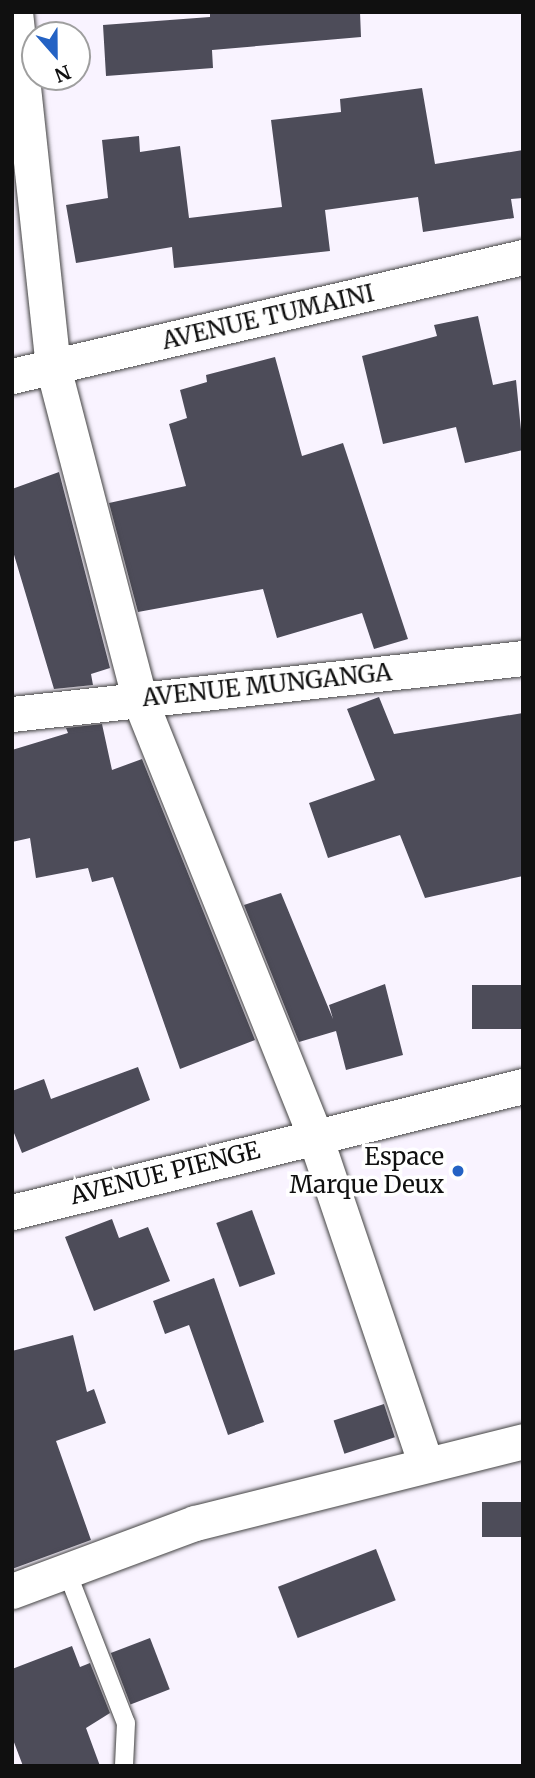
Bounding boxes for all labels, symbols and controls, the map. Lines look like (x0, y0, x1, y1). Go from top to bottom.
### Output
north arrow (21, 21, 91, 91)
text: N (52, 60, 74, 88)
street label: AVENUE TUMAINI (159, 279, 377, 355)
street label: AVENUE MUNGANGA (141, 658, 393, 712)
street label: AVENUE PIENGE (67, 1136, 263, 1210)
place label: Espace Marque Deux (290, 1143, 444, 1199)
marker: Espace Marque Deux (450, 1163, 466, 1179)

